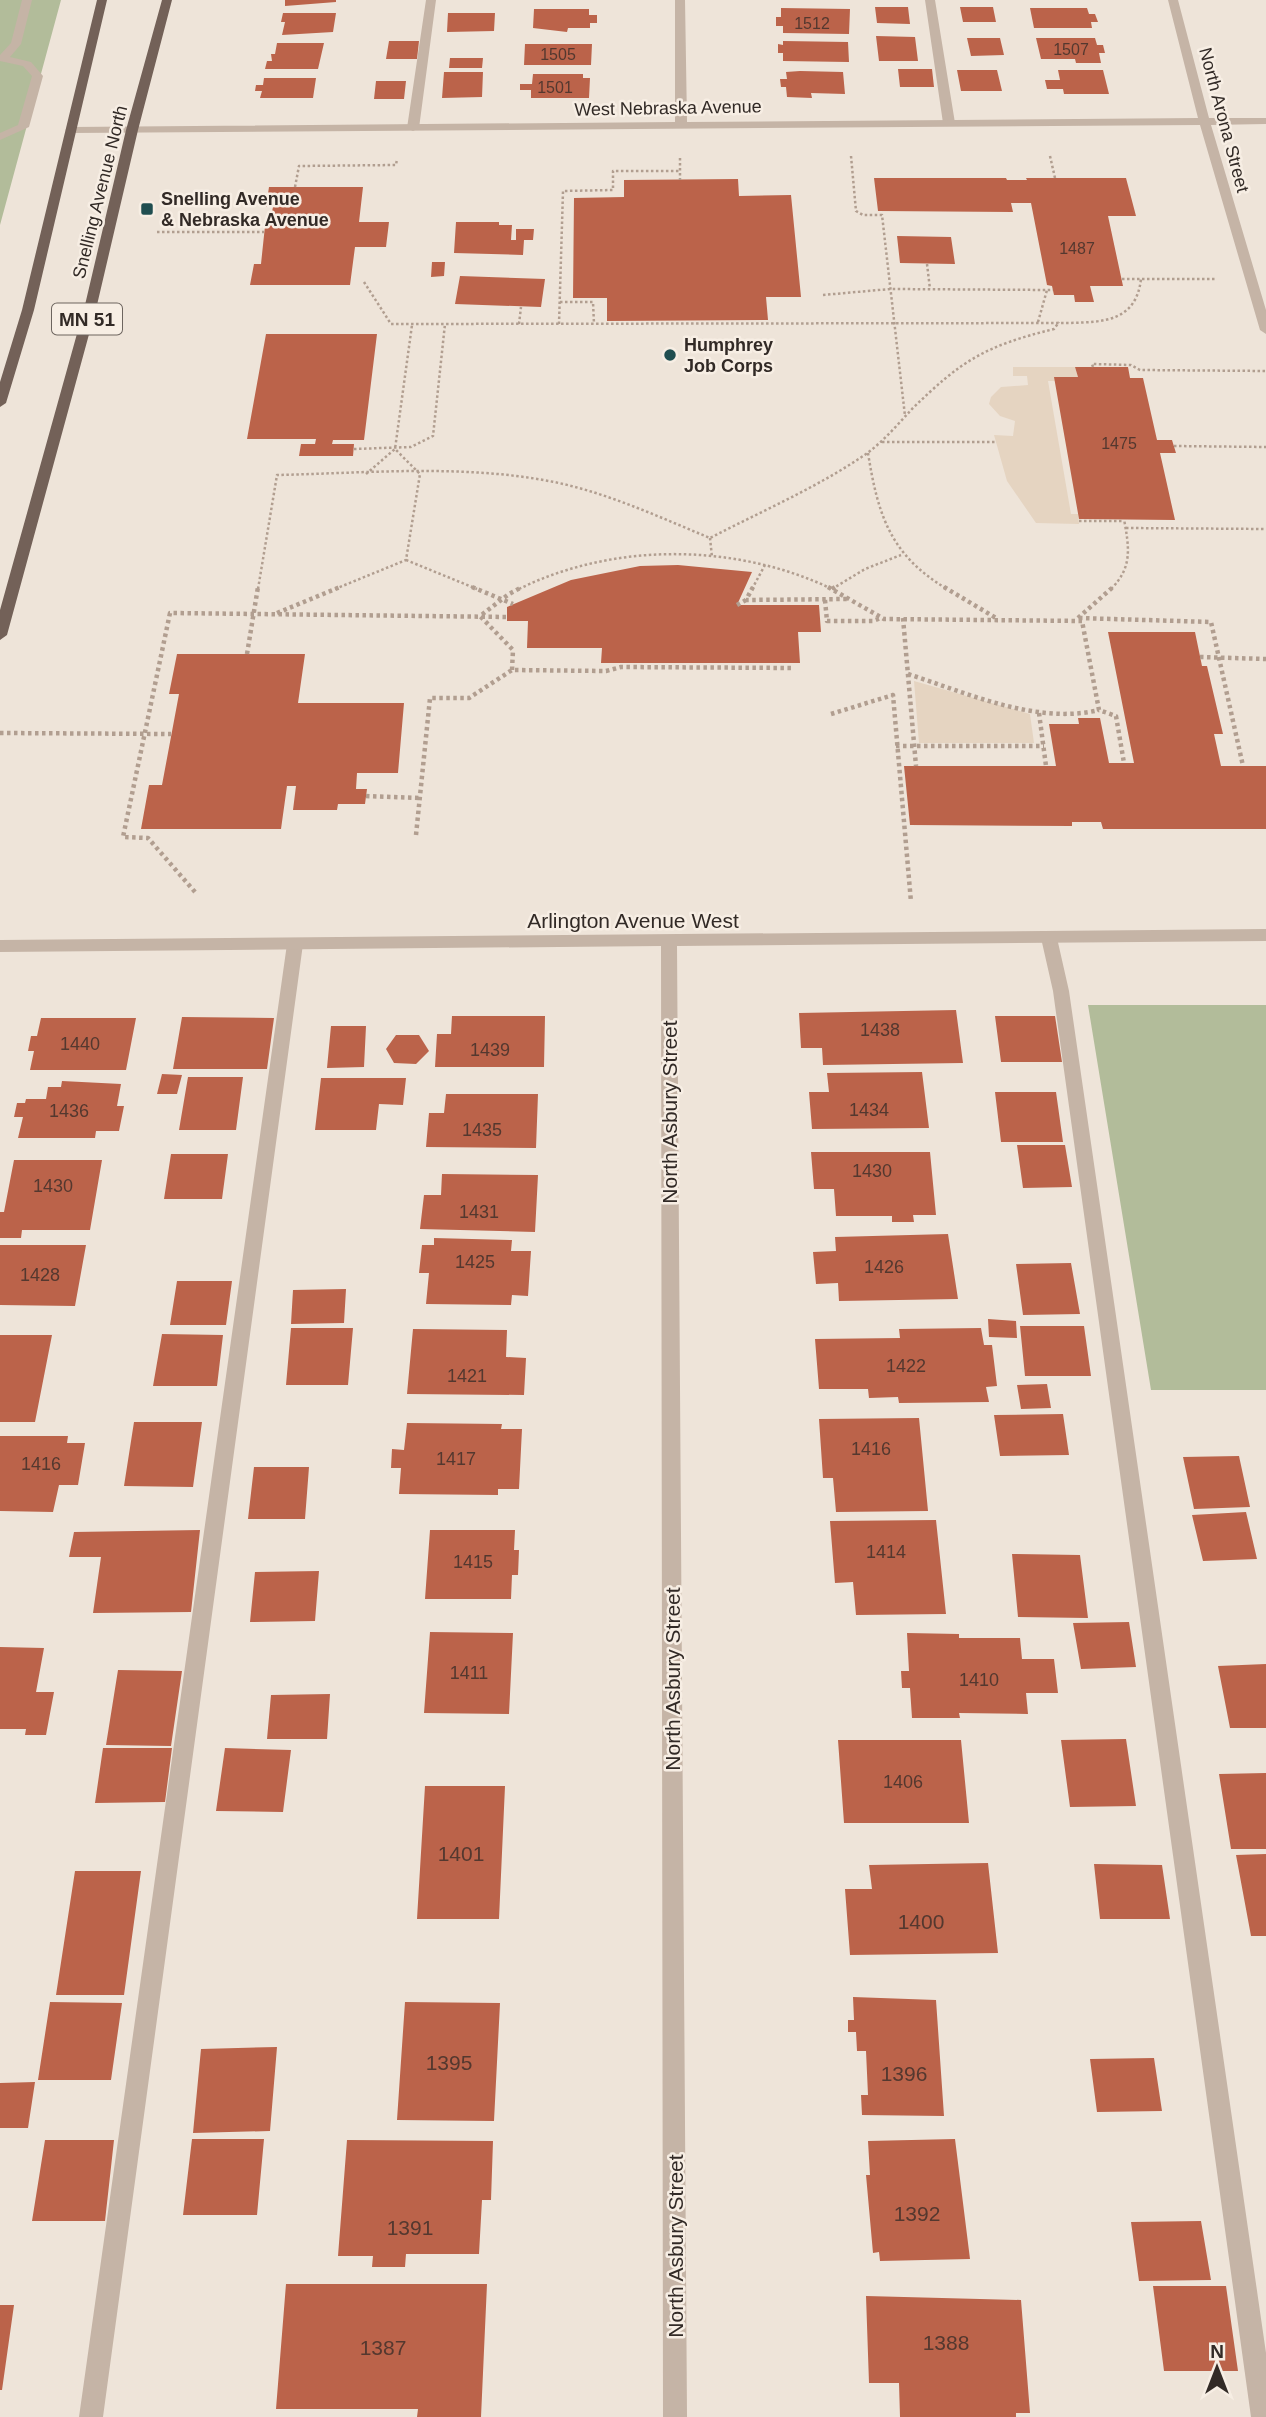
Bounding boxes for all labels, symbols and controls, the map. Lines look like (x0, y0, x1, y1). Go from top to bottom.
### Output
house number: 1512 (794, 15, 830, 32)
house number: 1507 (1053, 41, 1089, 58)
street label: North Arona Street (1195, 45, 1253, 195)
house number: 1505 (540, 46, 576, 63)
house number: 1501 (537, 79, 573, 96)
street label: West Nebraska Avenue (574, 96, 762, 120)
street label: Snelling Avenue North (69, 103, 131, 281)
place label: Snelling Avenue & Nebraska Avenue (161, 189, 329, 230)
marker: Snelling Avenue & Nebraska Avenue (139, 201, 155, 217)
house number: 1487 (1059, 240, 1095, 257)
road number: MN 51 (52, 304, 122, 334)
place label: Humphrey Job Corps (684, 335, 773, 376)
marker: Humphrey Job Corps (662, 347, 678, 363)
house number: 1475 (1101, 435, 1137, 452)
street label: Arlington Avenue West (527, 909, 739, 932)
street label: North Asbury Street (658, 1020, 681, 1204)
house number: 1438 (860, 1020, 900, 1040)
house number: 1440 (60, 1034, 100, 1054)
house number: 1439 (470, 1040, 510, 1060)
house number: 1434 (849, 1100, 889, 1120)
house number: 1436 (49, 1101, 89, 1121)
house number: 1435 (462, 1120, 502, 1140)
house number: 1430 (852, 1161, 892, 1181)
house number: 1430 (33, 1176, 73, 1196)
house number: 1431 (459, 1202, 499, 1222)
house number: 1425 (455, 1252, 495, 1272)
house number: 1426 (864, 1257, 904, 1277)
house number: 1428 (20, 1265, 60, 1285)
house number: 1422 (886, 1356, 926, 1376)
house number: 1421 (447, 1366, 487, 1386)
house number: 1416 (851, 1439, 891, 1459)
house number: 1417 (436, 1449, 476, 1469)
house number: 1416 (21, 1454, 61, 1474)
house number: 1414 (866, 1542, 906, 1562)
house number: 1415 (453, 1552, 493, 1572)
street label: North Asbury Street (661, 1587, 684, 1771)
house number: 1411 (450, 1663, 488, 1683)
house number: 1410 (959, 1670, 999, 1690)
house number: 1406 (883, 1772, 923, 1792)
house number: 1401 (438, 1842, 484, 1865)
house number: 1400 (898, 1910, 944, 1933)
house number: 1395 (426, 2051, 472, 2074)
house number: 1396 (881, 2062, 927, 2085)
street label: North Asbury Street (664, 2154, 687, 2338)
house number: 1392 (894, 2202, 940, 2225)
house number: 1391 (387, 2216, 433, 2239)
house number: 1388 (923, 2331, 969, 2354)
north arrow (1182, 2333, 1252, 2403)
house number: 1387 (360, 2336, 406, 2359)
text: N (1210, 2341, 1224, 2362)

